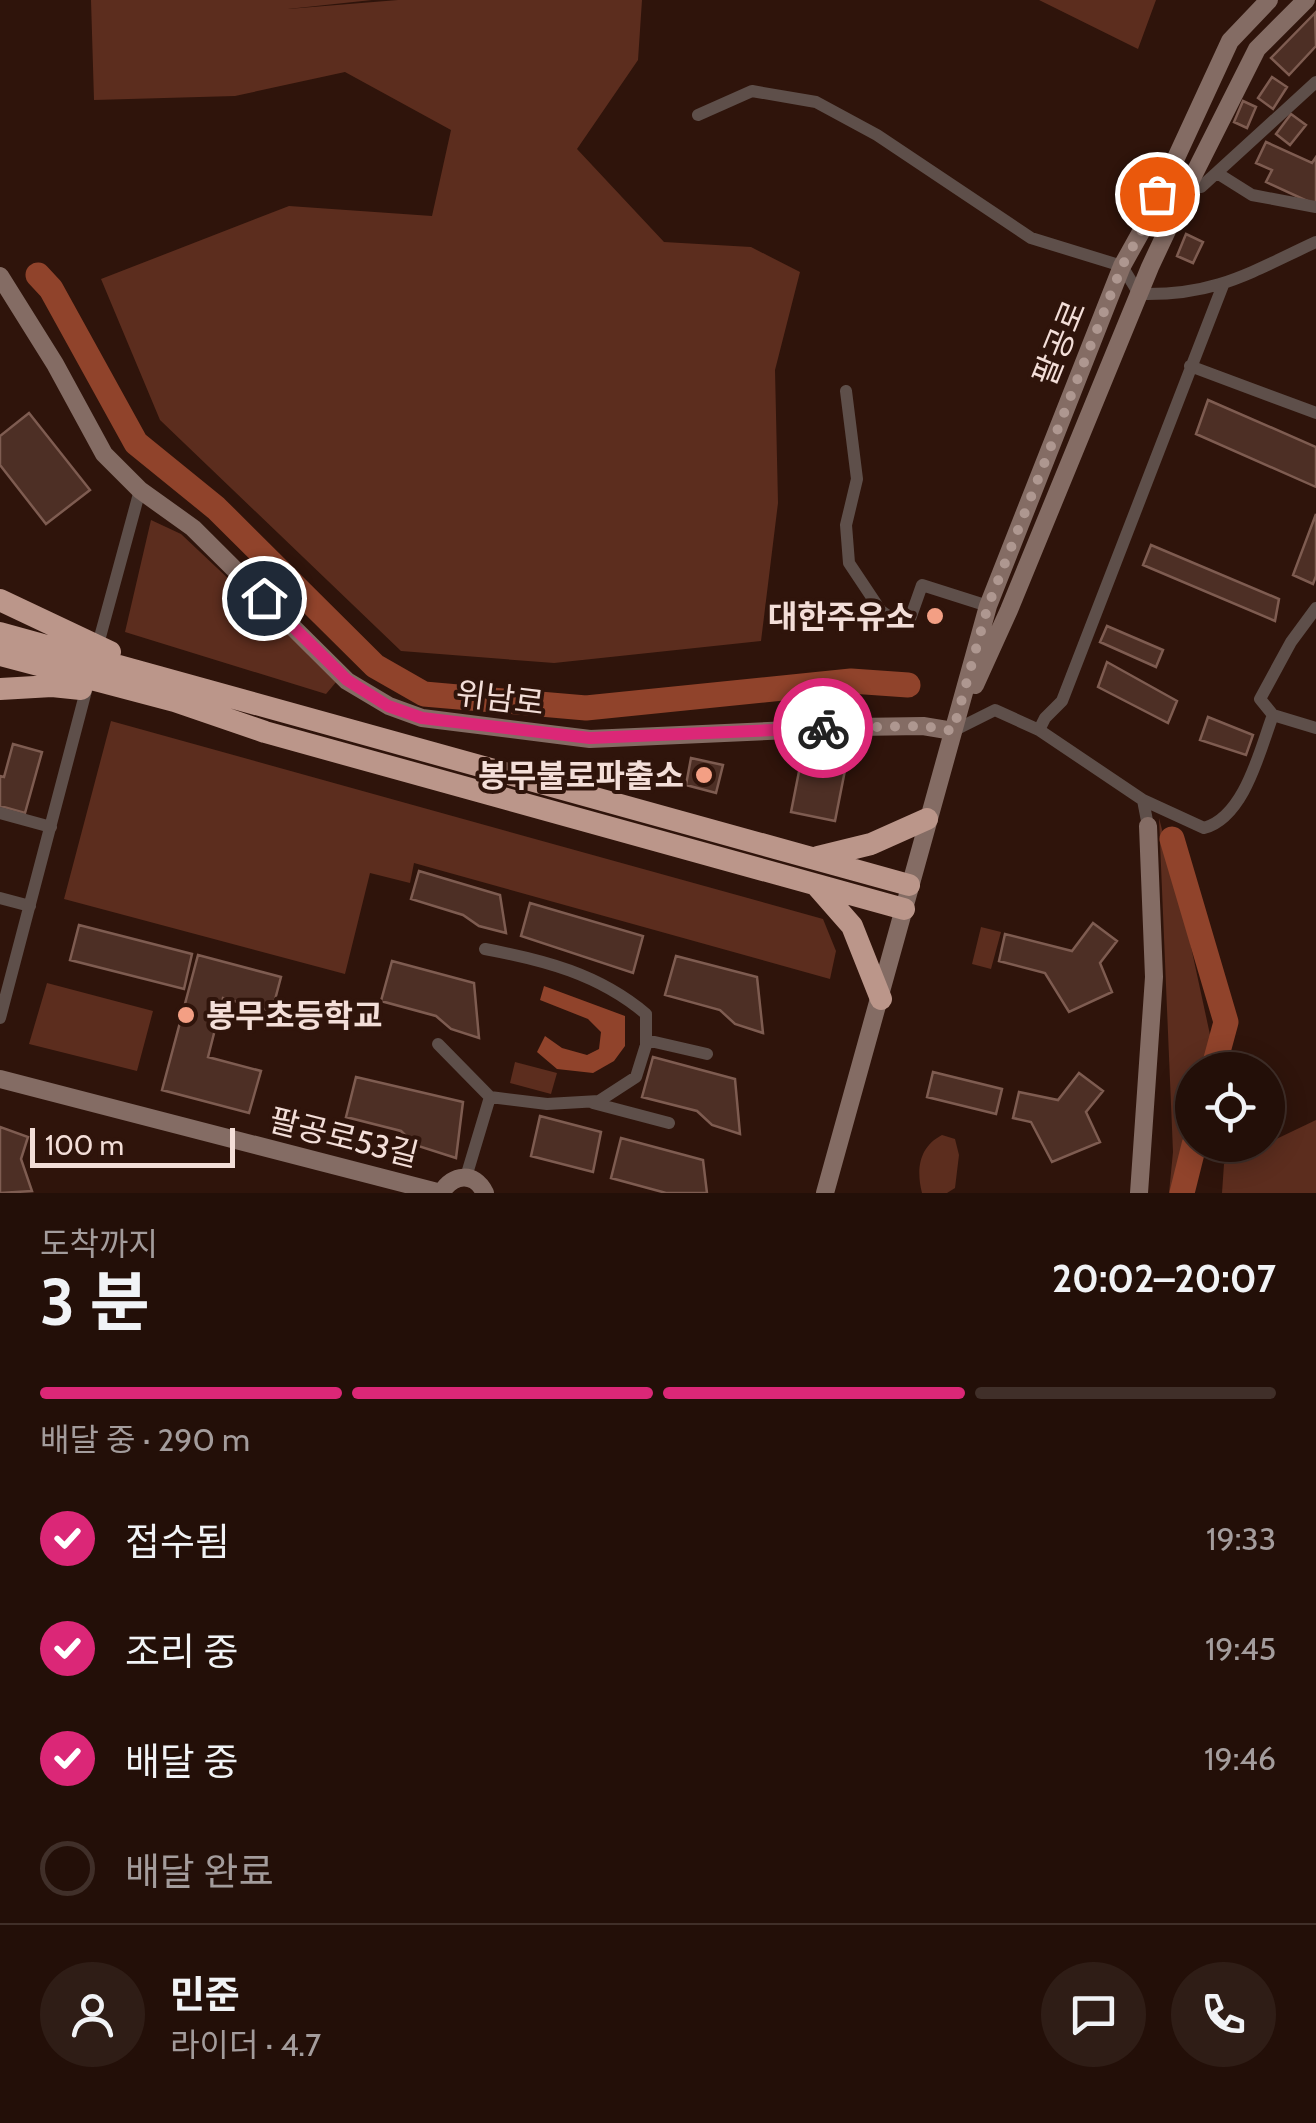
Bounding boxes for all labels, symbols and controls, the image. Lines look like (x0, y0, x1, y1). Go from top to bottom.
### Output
pin (1115, 152, 1200, 237)
icon: bag (1130, 167, 1185, 222)
street label: 팔공로 (1024, 295, 1094, 391)
pin (222, 556, 307, 641)
icon: home (237, 571, 292, 626)
place label: 대한주유소 (768, 597, 915, 636)
marker: 대한주유소 (924, 605, 946, 627)
street label: 위남로 (454, 673, 546, 723)
courier (773, 678, 873, 778)
icon: bike (796, 701, 851, 756)
place label: 봉무불로파출소 (478, 756, 684, 795)
marker: 봉무불로파출소 (693, 764, 715, 786)
place label: 봉무초등학교 (206, 996, 383, 1035)
marker: 봉무초등학교 (175, 1004, 197, 1026)
map controls (1175, 1052, 1285, 1162)
button: locate (1175, 1052, 1285, 1162)
street label: 팔공로53길 (265, 1100, 423, 1174)
scale bar (30, 1123, 235, 1168)
text: 100 m (45, 1128, 124, 1162)
text: 도착까지 (40, 1224, 158, 1263)
text: 20:02–20:07 (1052, 1255, 1276, 1302)
text: 3 분 (40, 1262, 149, 1341)
text: 배달 중 · 290 m (40, 1420, 250, 1459)
icon: check (40, 1511, 95, 1566)
text: 접수됨 (125, 1518, 230, 1565)
text: 19:33 (1206, 1519, 1276, 1558)
icon: check (40, 1621, 95, 1676)
text: 조리 중 (125, 1628, 238, 1675)
text: 19:45 (1205, 1629, 1276, 1668)
icon: check (40, 1731, 95, 1786)
text: 배달 중 (125, 1738, 238, 1785)
text: 19:46 (1204, 1739, 1276, 1778)
text: 배달 완료 (125, 1848, 273, 1895)
button: person (40, 1962, 145, 2067)
button: chat (1041, 1962, 1146, 2067)
button: phone (1171, 1962, 1276, 2067)
text: 민준 (170, 1971, 240, 2018)
text: 라이더 · 4.7 (170, 2025, 321, 2064)

